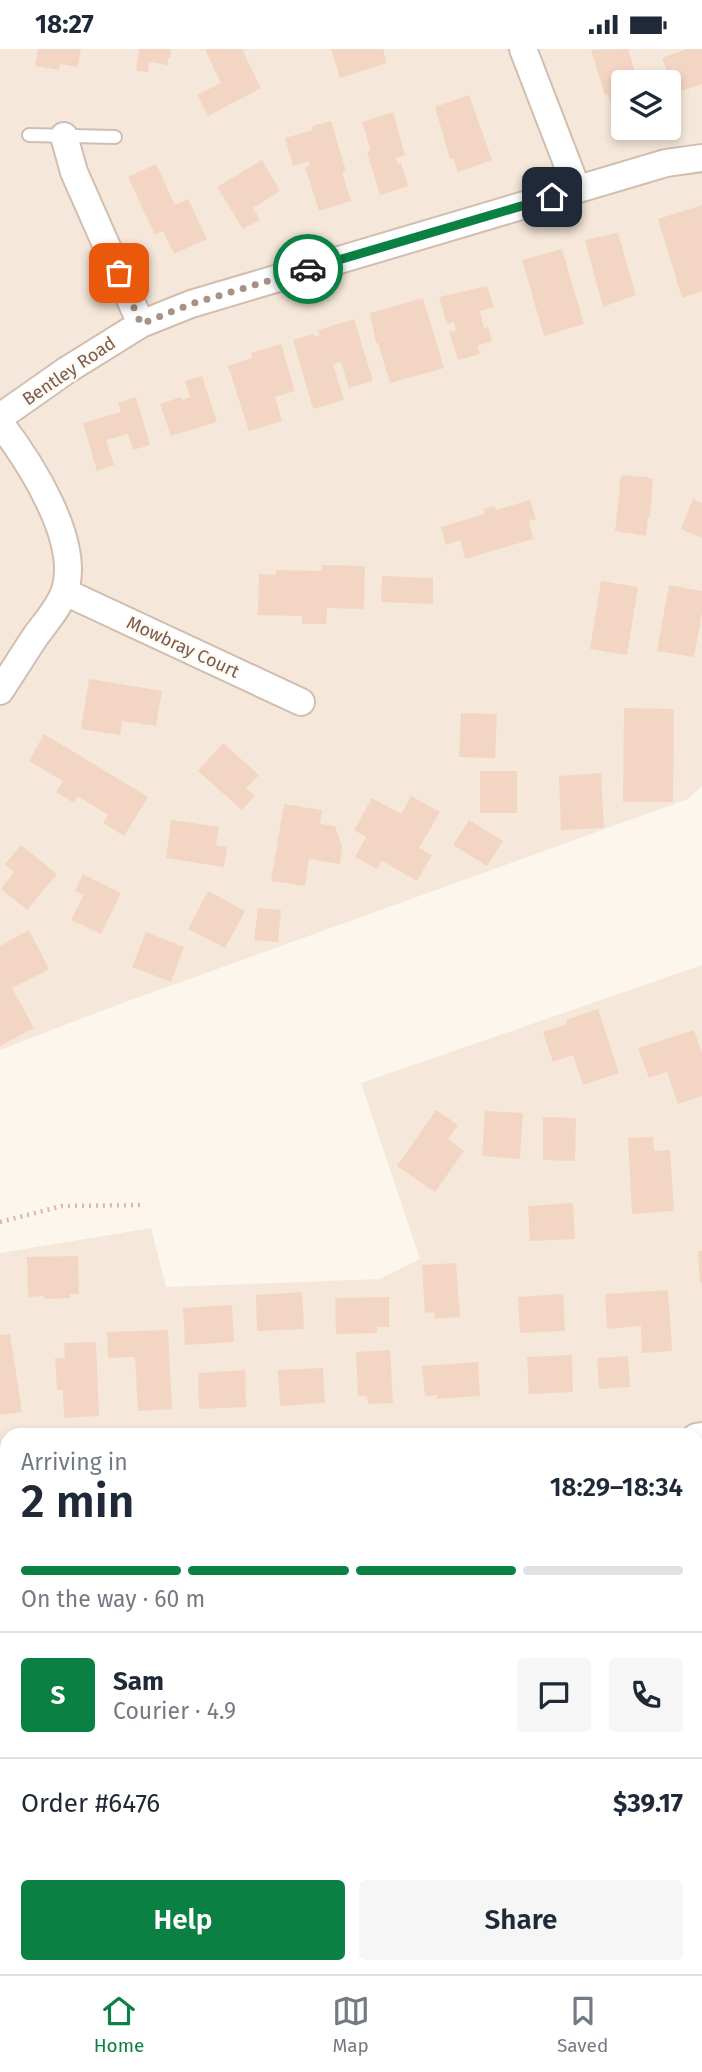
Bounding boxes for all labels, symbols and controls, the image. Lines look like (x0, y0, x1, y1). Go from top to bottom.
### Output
text: 18:27 (35, 9, 94, 40)
map controls (611, 70, 681, 140)
button: layers (611, 70, 681, 140)
pin (522, 167, 582, 227)
icon: home (533, 178, 571, 216)
courier (273, 234, 343, 304)
pin (89, 243, 149, 303)
icon: car (289, 250, 327, 288)
icon: bag (100, 254, 138, 292)
street label: Bentley Road (18, 332, 120, 410)
street label: Mowbray Court (123, 611, 243, 683)
text: Arriving in (21, 1448, 128, 1476)
text: 18:29–18:34 (550, 1472, 683, 1503)
text: 2 min (21, 1474, 134, 1529)
text: On the way · 60 m (21, 1585, 205, 1613)
button: chat (517, 1658, 591, 1732)
button: phone (609, 1658, 683, 1732)
text: Sam (113, 1666, 164, 1697)
text: S (51, 1680, 65, 1711)
text: Courier · 4.9 (113, 1697, 236, 1725)
text: Order #6476 (21, 1788, 160, 1819)
text: $39.17 (613, 1788, 683, 1819)
button: Help (21, 1880, 345, 1960)
button: Share (359, 1880, 683, 1960)
tab: Home (94, 1992, 144, 2057)
tab: Map (332, 1992, 370, 2057)
tab: Saved (557, 1992, 608, 2057)

